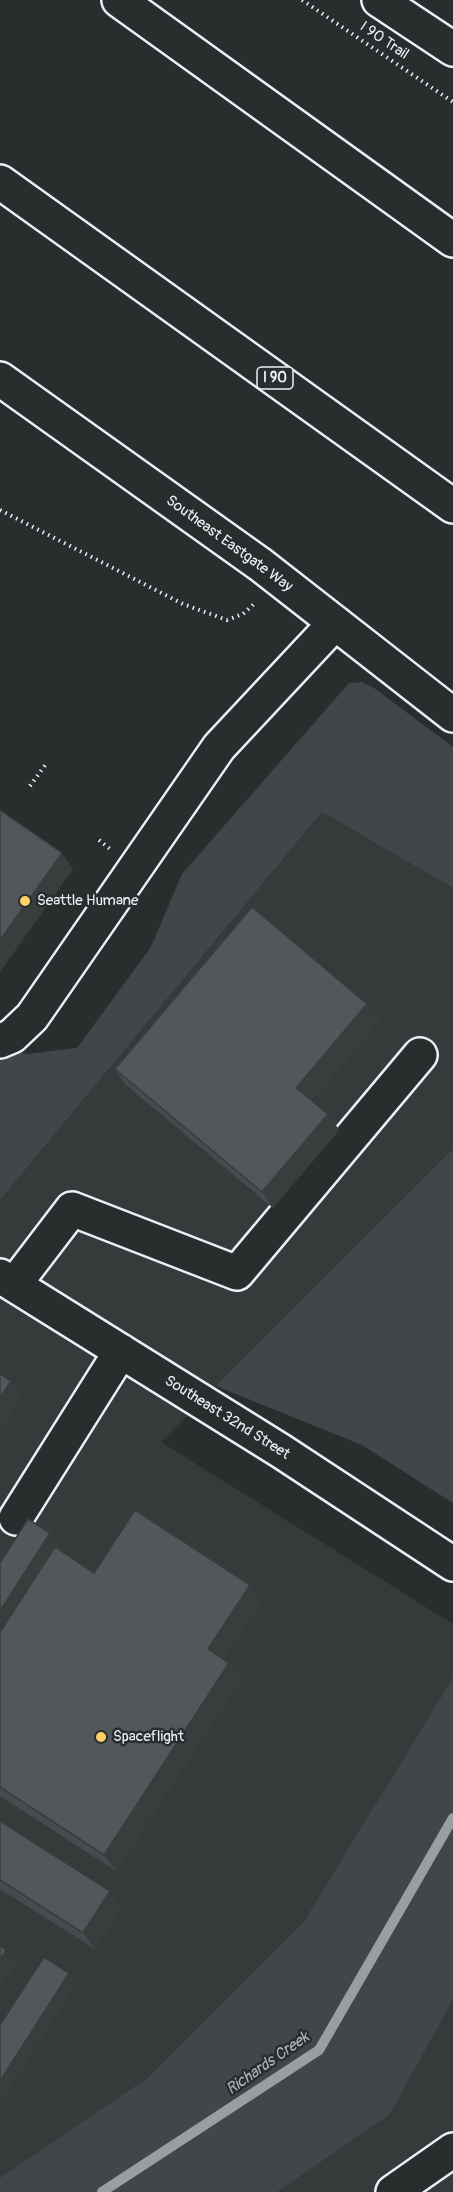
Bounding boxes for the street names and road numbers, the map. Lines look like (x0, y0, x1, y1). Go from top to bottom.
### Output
street label: I 90 Trail (356, 18, 412, 64)
road number: I 90 (257, 367, 293, 389)
street label: Southeast Eastgate Way (162, 492, 296, 596)
street label: Southeast 32nd Street (161, 1372, 293, 1464)

